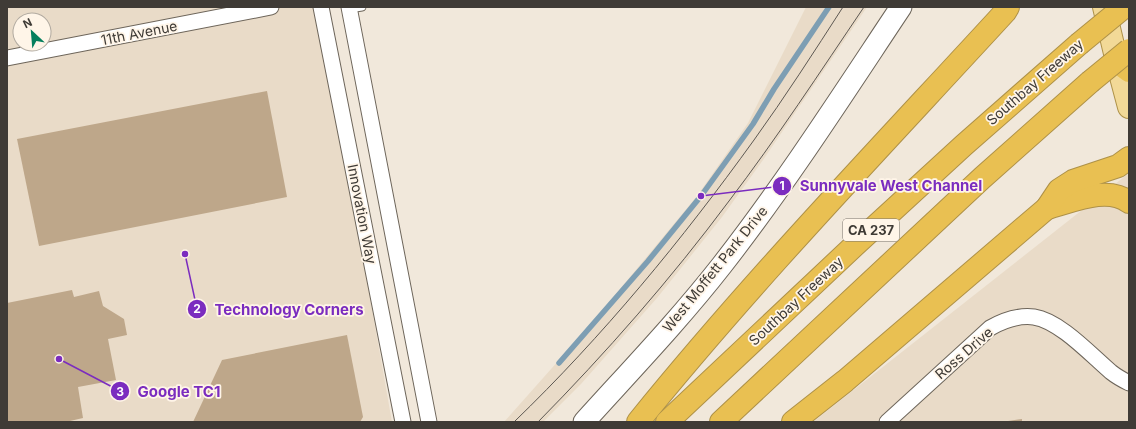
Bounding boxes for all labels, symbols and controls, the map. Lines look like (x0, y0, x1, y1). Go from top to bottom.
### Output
north arrow (12, 12, 52, 52)
text: N (21, 15, 34, 31)
street label: 11th Avenue (99, 17, 179, 48)
street label: Southbay Freeway (983, 35, 1087, 128)
street label: Innovation Way (344, 163, 381, 265)
callout: Sunnyvale West Channel (772, 172, 991, 199)
text: Sunnyvale West Channel (800, 176, 982, 195)
text: 1 (779, 178, 785, 193)
street label: West Moffett Park Drive (659, 202, 771, 335)
road number: CA 237 (843, 219, 899, 241)
street label: Southbay Freeway (745, 253, 846, 349)
callout: Technology Corners (187, 296, 372, 323)
text: Technology Corners (214, 300, 364, 319)
text: 2 (193, 301, 201, 316)
street label: Ross Drive (931, 323, 996, 382)
callout: Google TC1 (110, 378, 229, 405)
text: Google TC1 (138, 382, 220, 401)
text: 3 (116, 384, 124, 399)

